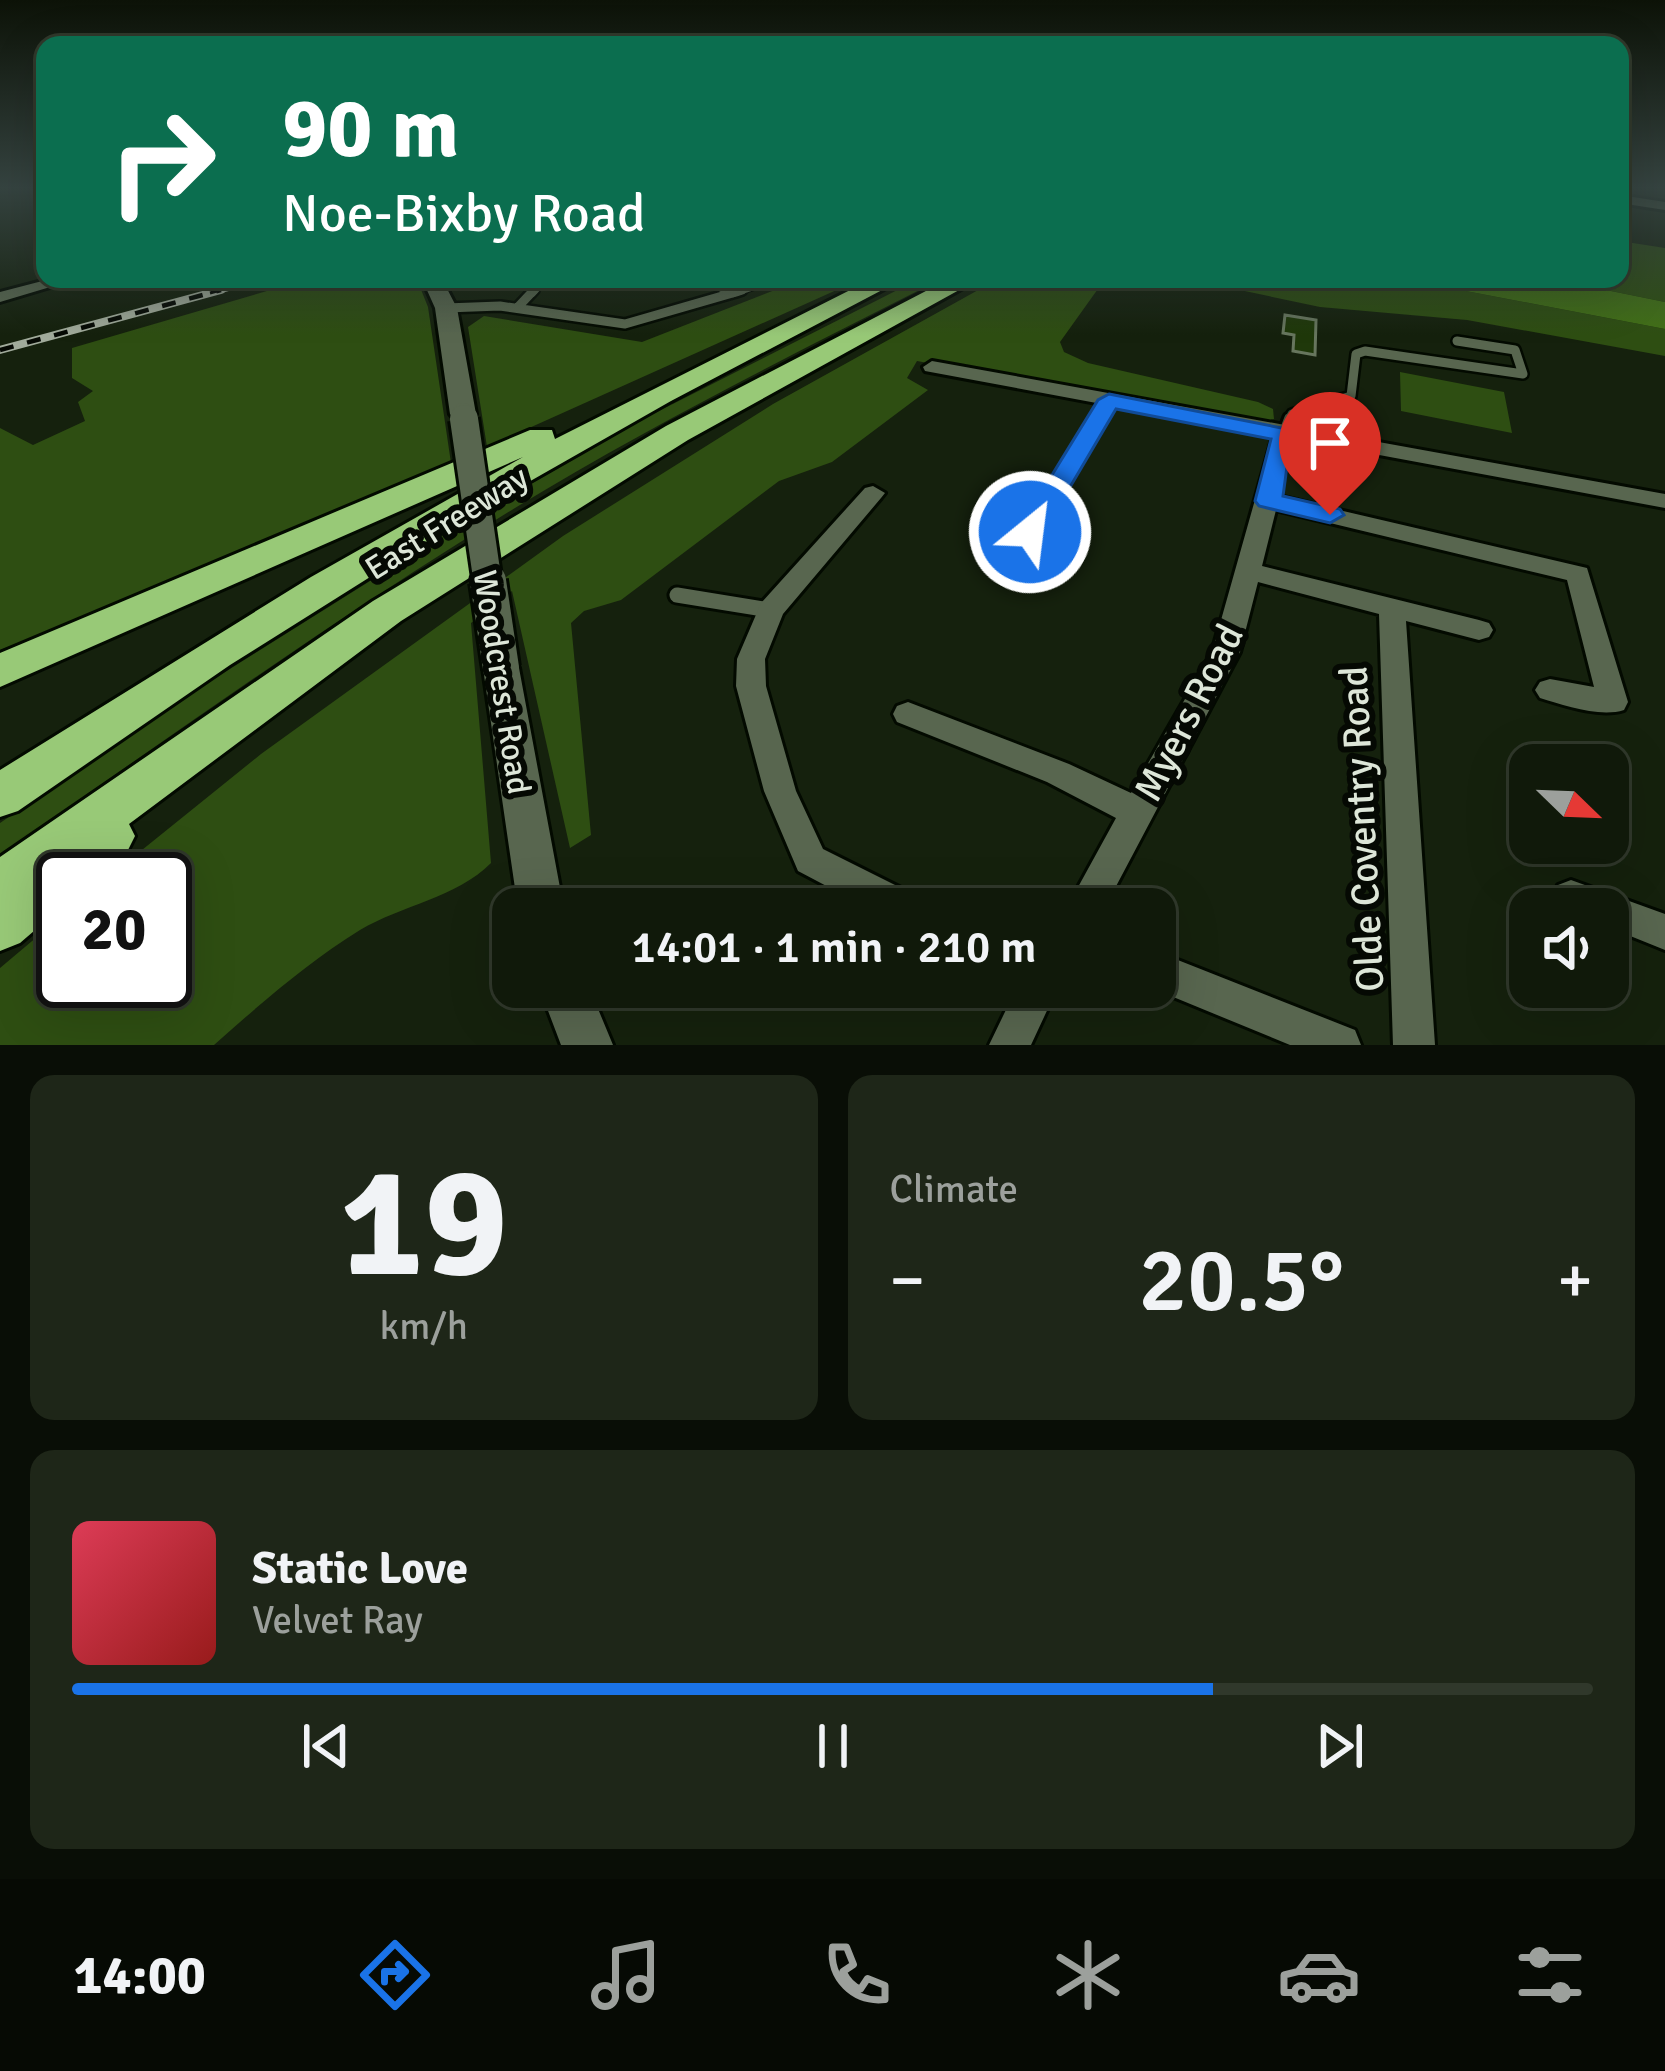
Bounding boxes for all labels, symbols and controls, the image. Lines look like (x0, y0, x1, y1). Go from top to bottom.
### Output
text: 90 m (282, 77, 459, 181)
icon: right (84, 84, 240, 240)
text: Noe-Bixby Road (282, 180, 646, 247)
pin (1279, 392, 1381, 515)
icon: arrive (1297, 410, 1363, 476)
street label: East Freeway (358, 457, 536, 589)
position arrow (967, 469, 1093, 595)
street label: Woodcrest Road (464, 567, 539, 797)
street label: Myers Road (1124, 616, 1254, 809)
street label: Olde Coventry Road (1329, 665, 1394, 993)
north arrow (1509, 744, 1629, 864)
map controls (1509, 744, 1629, 1008)
speed limit sign: 20 (36, 852, 192, 1008)
button: sound (1509, 888, 1629, 1008)
text: 14:01 · 1 min · 210 m (632, 920, 1036, 975)
text: 19 (340, 1127, 508, 1320)
text: Climate (890, 1165, 1018, 1213)
text: 20.5° (1139, 1225, 1344, 1336)
text: − (890, 1240, 925, 1321)
text: + (1557, 1240, 1593, 1321)
text: km/h (380, 1302, 468, 1350)
text: Static Love (252, 1541, 468, 1596)
text: Velvet Ray (252, 1596, 423, 1644)
icon: previous (293, 1713, 359, 1779)
icon: pause (800, 1713, 866, 1779)
icon: next (1307, 1713, 1373, 1779)
icon: directions (353, 1933, 437, 2017)
icon: music (584, 1933, 668, 2017)
icon: phone (815, 1933, 899, 2017)
icon: climate (1046, 1933, 1130, 2017)
icon: car (1277, 1933, 1361, 2017)
icon: filters (1508, 1933, 1592, 2017)
text: 14:00 (73, 1942, 206, 2009)

